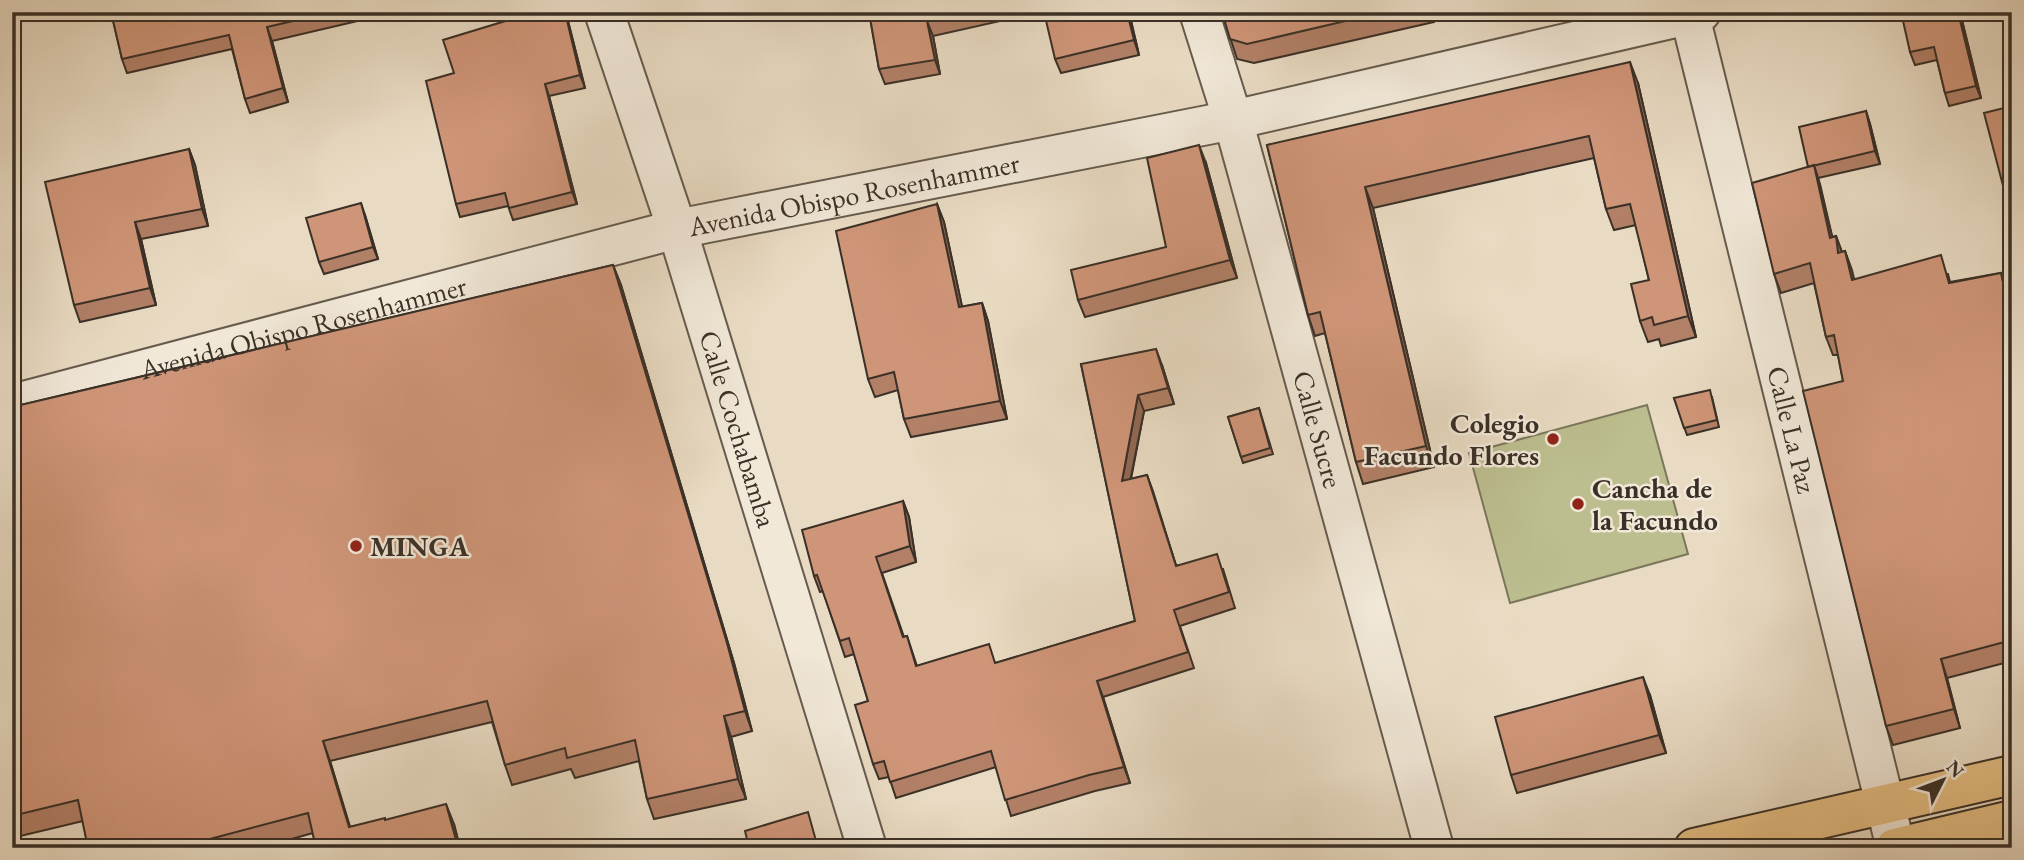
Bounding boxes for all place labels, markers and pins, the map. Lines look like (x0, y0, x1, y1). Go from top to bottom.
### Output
place label: Colegio Facundo Flores (1364, 405, 1539, 473)
marker: Colegio Facundo Flores (1545, 431, 1561, 447)
place label: Cancha de la Facundo (1592, 470, 1718, 538)
marker: Cancha de la Facundo (1570, 496, 1586, 512)
place label: MINGA (370, 528, 470, 564)
marker: MINGA (348, 538, 364, 554)

